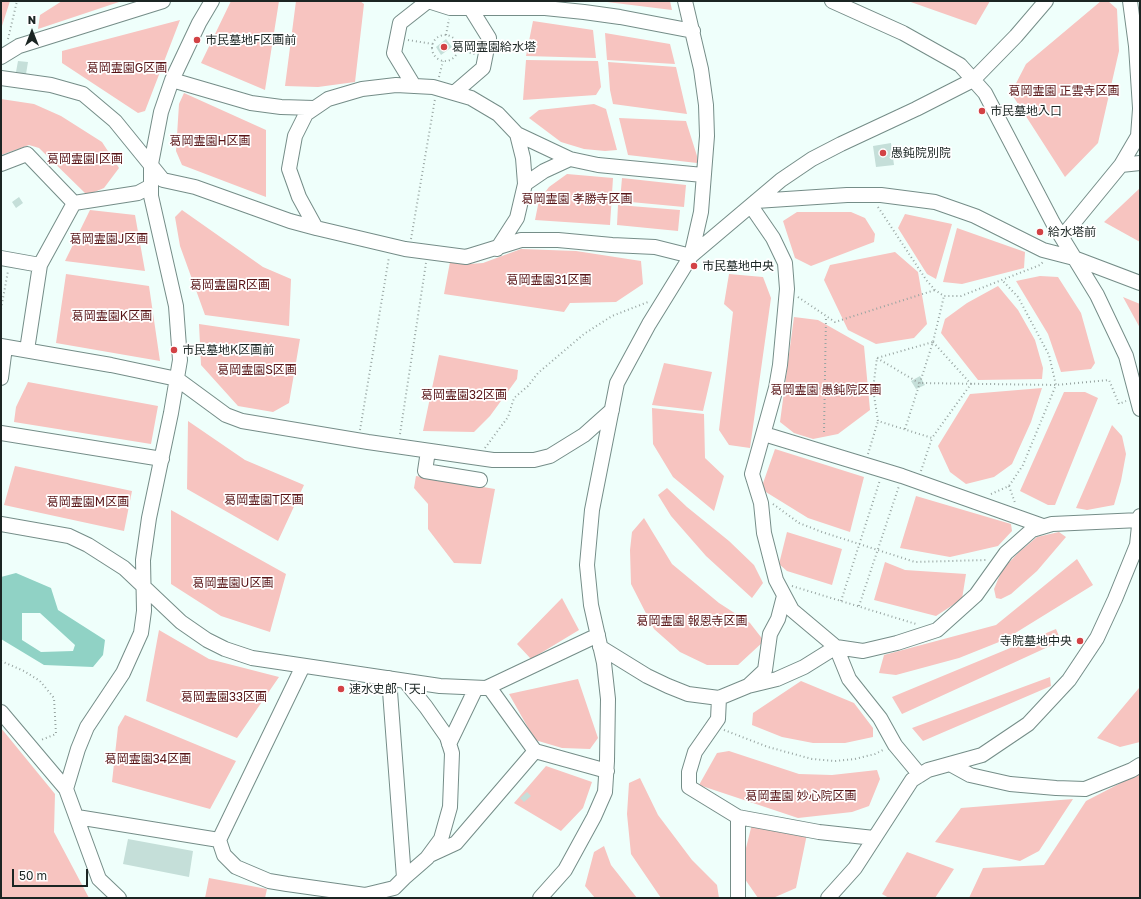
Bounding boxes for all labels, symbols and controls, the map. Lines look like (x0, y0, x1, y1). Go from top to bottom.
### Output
north arrow (12, 12, 52, 52)
text: N (28, 13, 36, 26)
place label: 市民墓地F区画前 (205, 33, 296, 47)
marker: 市民墓地F区画前 (192, 35, 202, 45)
place label: 葛岡霊園給水塔 (452, 40, 536, 54)
marker: 葛岡霊園給水塔 (439, 42, 449, 52)
park label: 葛岡霊園G区画 (87, 61, 167, 75)
park label: 葛岡霊園 正雲寺区画 (1009, 84, 1119, 98)
place label: 市民墓地入口 (990, 104, 1062, 118)
marker: 市民墓地入口 (977, 106, 987, 116)
park label: 葛岡霊園H区画 (169, 134, 251, 148)
place label: 愚鈍院別院 (891, 146, 951, 160)
marker: 愚鈍院別院 (878, 148, 888, 158)
park label: 葛岡霊園I区画 (47, 152, 123, 166)
park label: 葛岡霊園 孝勝寺区画 (522, 192, 632, 206)
place label: 給水塔前 (1048, 225, 1096, 239)
marker: 給水塔前 (1035, 227, 1045, 237)
park label: 葛岡霊園J区画 (70, 232, 148, 246)
place label: 市民墓地中央 (702, 259, 774, 273)
marker: 市民墓地中央 (689, 261, 699, 271)
park label: 葛岡霊園31区画 (507, 273, 591, 287)
park label: 葛岡霊園R区画 (190, 278, 270, 292)
park label: 葛岡霊園K区画 (72, 309, 152, 323)
place label: 市民墓地K区画前 (182, 343, 274, 357)
marker: 市民墓地K区画前 (169, 345, 179, 355)
park label: 葛岡霊園S区画 (217, 363, 297, 377)
park label: 葛岡霊園 愚鈍院区画 (771, 383, 881, 397)
park label: 葛岡霊園32区画 (421, 388, 507, 402)
park label: 葛岡霊園T区画 (224, 493, 304, 507)
park label: 葛岡霊園M区画 (47, 495, 129, 509)
park label: 葛岡霊園U区画 (193, 576, 273, 590)
park label: 葛岡霊園 報恩寺区画 (637, 614, 747, 628)
place label: 寺院墓地中央 (1000, 634, 1072, 648)
marker: 寺院墓地中央 (1075, 636, 1085, 646)
place label: 速水史郎「天」 (349, 682, 433, 696)
marker: 速水史郎「天」 (336, 684, 346, 694)
park label: 葛岡霊園33区画 (181, 690, 267, 704)
park label: 葛岡霊園34区画 (105, 752, 191, 766)
park label: 葛岡霊園 妙心院区画 (746, 789, 856, 803)
scale bar (14, 861, 90, 887)
text: 50 m (19, 868, 47, 883)

